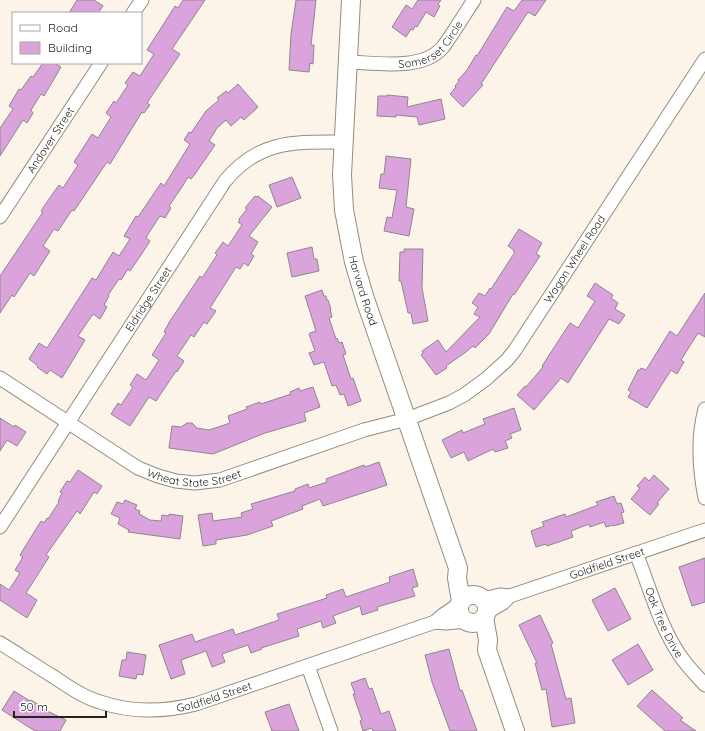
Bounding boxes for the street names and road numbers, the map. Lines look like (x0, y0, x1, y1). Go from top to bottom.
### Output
street label: Somerset Circle (398, 18, 466, 71)
street label: Andover Street (24, 104, 77, 176)
street label: Wagon Wheel Road (541, 212, 608, 306)
street label: Harvard Road (346, 254, 381, 327)
street label: Eldridge Street (122, 264, 175, 334)
street label: Wheat State Street (145, 465, 243, 490)
street label: Goldfield Street (568, 544, 646, 582)
street label: Oak Tree Drive (642, 585, 686, 660)
street label: Goldfield Street (175, 678, 254, 715)

